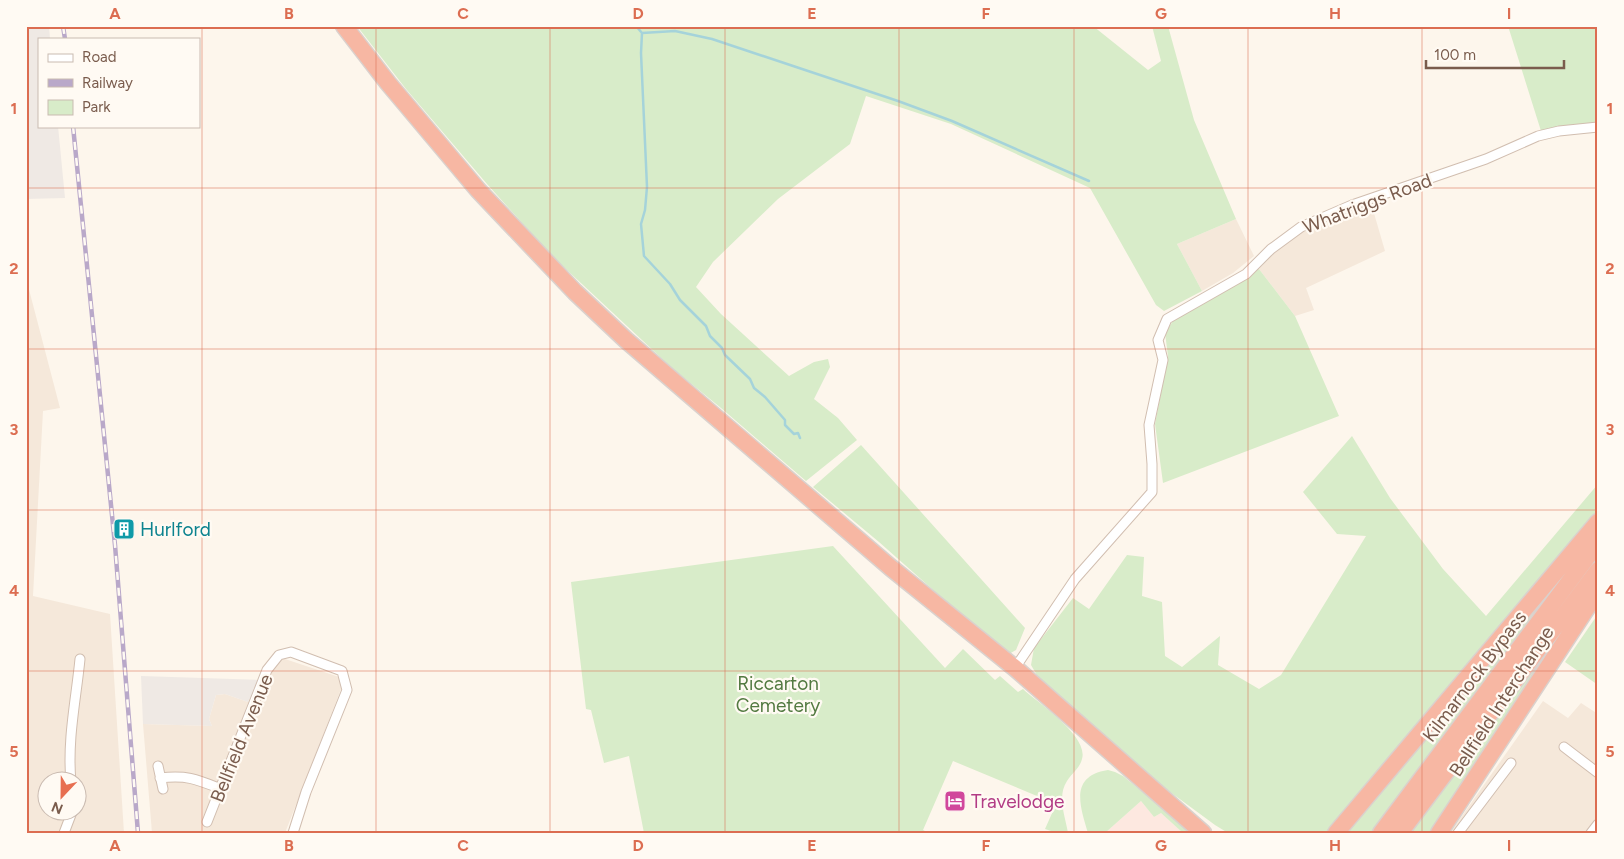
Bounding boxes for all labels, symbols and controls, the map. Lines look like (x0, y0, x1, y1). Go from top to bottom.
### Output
text: A (109, 4, 121, 23)
text: B (284, 4, 294, 23)
text: C (457, 4, 469, 23)
text: D (632, 4, 644, 23)
text: E (807, 4, 817, 23)
text: F (982, 4, 991, 23)
text: G (1155, 4, 1167, 23)
text: H (1329, 4, 1341, 23)
text: I (1507, 4, 1511, 23)
legend (38, 38, 200, 128)
scale bar (1426, 38, 1564, 70)
text: 100 m (1434, 46, 1476, 64)
text: Road (82, 48, 117, 66)
text: Railway (82, 74, 133, 92)
text: Park (82, 98, 111, 116)
text: 1 (11, 99, 17, 118)
text: 1 (1607, 99, 1613, 118)
street label: Whatriggs Road (1300, 168, 1435, 239)
text: 2 (9, 259, 19, 278)
text: 2 (1605, 259, 1615, 278)
text: 3 (10, 420, 19, 439)
text: 3 (1606, 420, 1615, 439)
building icon: Hurlford (112, 517, 136, 541)
place label: Hurlford (140, 518, 211, 541)
text: 4 (9, 581, 19, 600)
text: 4 (1605, 581, 1615, 600)
street label: Kilmarnock Bypass (1418, 606, 1531, 747)
street label: Bellfield Interchange (1444, 622, 1559, 781)
street label: Bellfield Avenue (205, 671, 278, 806)
park label: Riccarton Cemetery (736, 672, 820, 717)
text: 5 (9, 742, 19, 761)
text: 5 (1605, 742, 1615, 761)
north arrow (38, 772, 88, 822)
hotel icon: Travelodge (943, 789, 967, 813)
place label: Travelodge (971, 790, 1064, 813)
text: N (49, 798, 66, 817)
text: A (109, 836, 121, 855)
text: B (284, 836, 294, 855)
text: C (457, 836, 469, 855)
text: D (632, 836, 644, 855)
text: E (807, 836, 817, 855)
text: F (982, 836, 991, 855)
text: G (1155, 836, 1167, 855)
text: H (1329, 836, 1341, 855)
text: I (1507, 836, 1511, 855)

